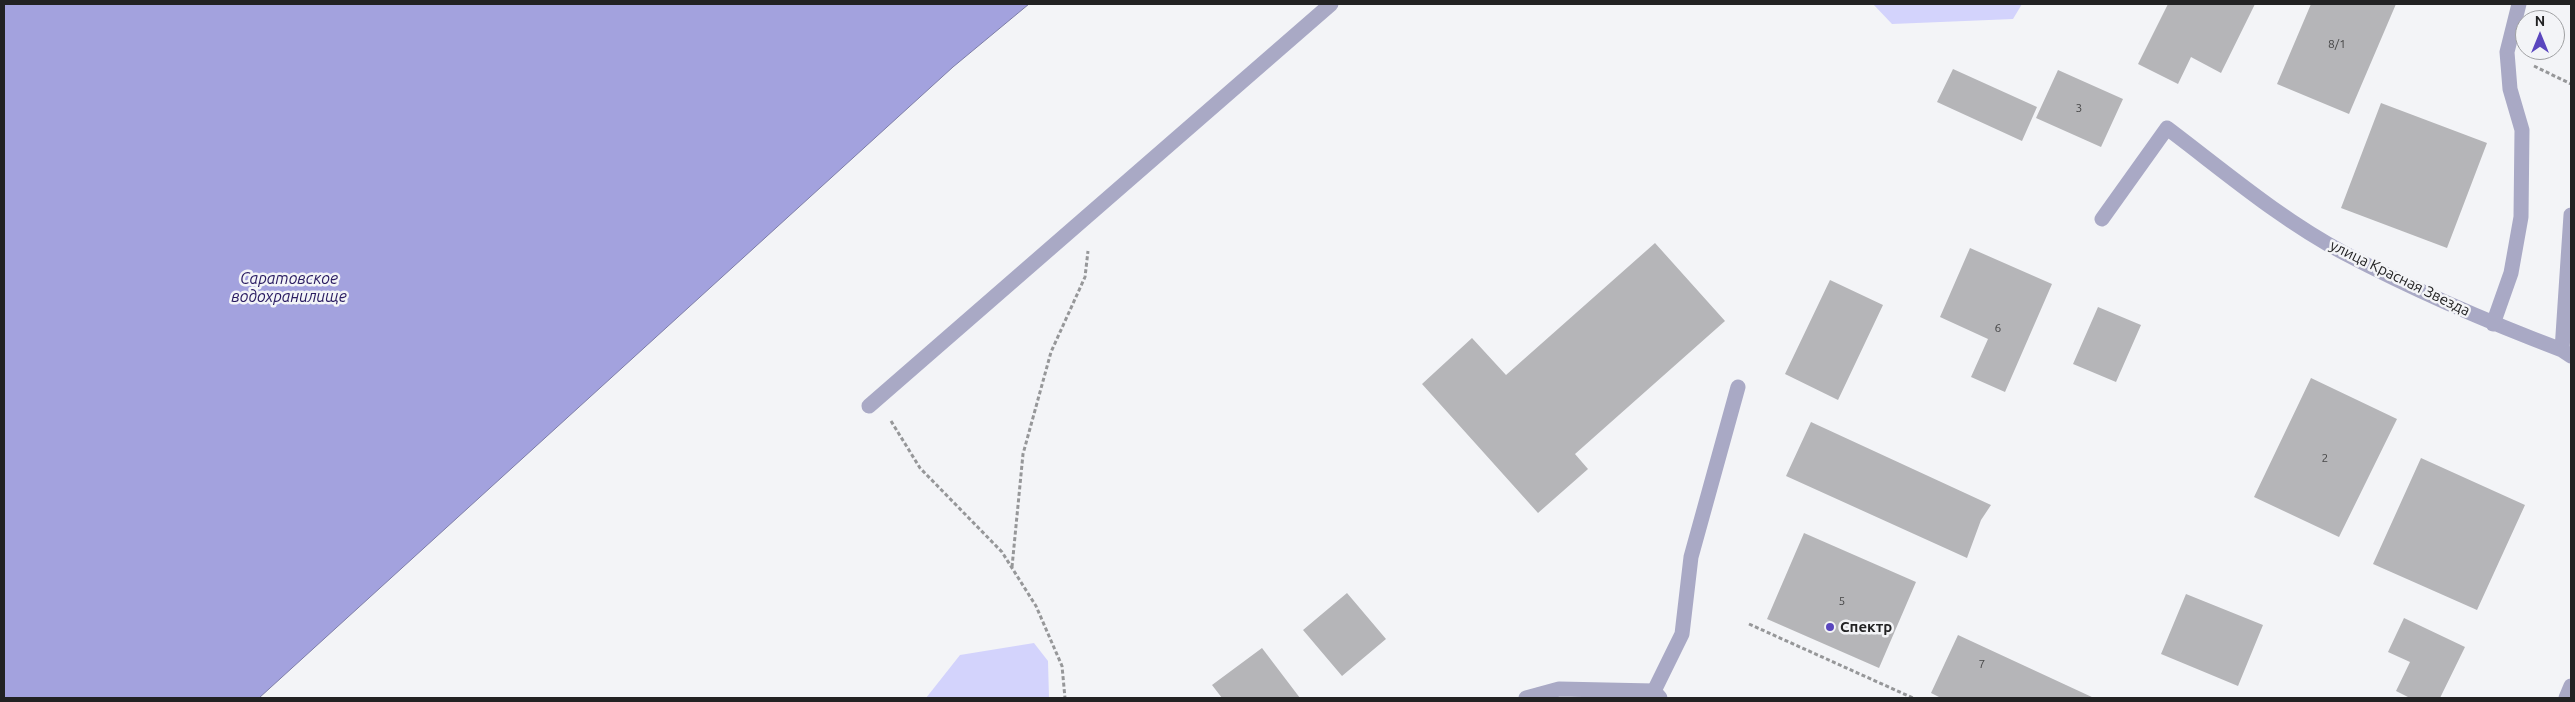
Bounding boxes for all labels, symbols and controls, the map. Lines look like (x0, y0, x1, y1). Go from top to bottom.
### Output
north arrow (2515, 10, 2565, 60)
text: N (2535, 13, 2545, 29)
house number: 8/1 (2328, 37, 2346, 51)
house number: 3 (2076, 101, 2082, 115)
street label: улица Красная Звезда (2327, 236, 2473, 320)
water label: Саратовское водохранилище (231, 269, 347, 307)
house number: 6 (1995, 321, 2001, 335)
house number: 2 (2322, 451, 2328, 465)
house number: 5 (1839, 594, 1845, 608)
place label: Спектр (1840, 618, 1892, 636)
marker: Спектр (1824, 621, 1836, 633)
house number: 7 (1979, 657, 1985, 671)

